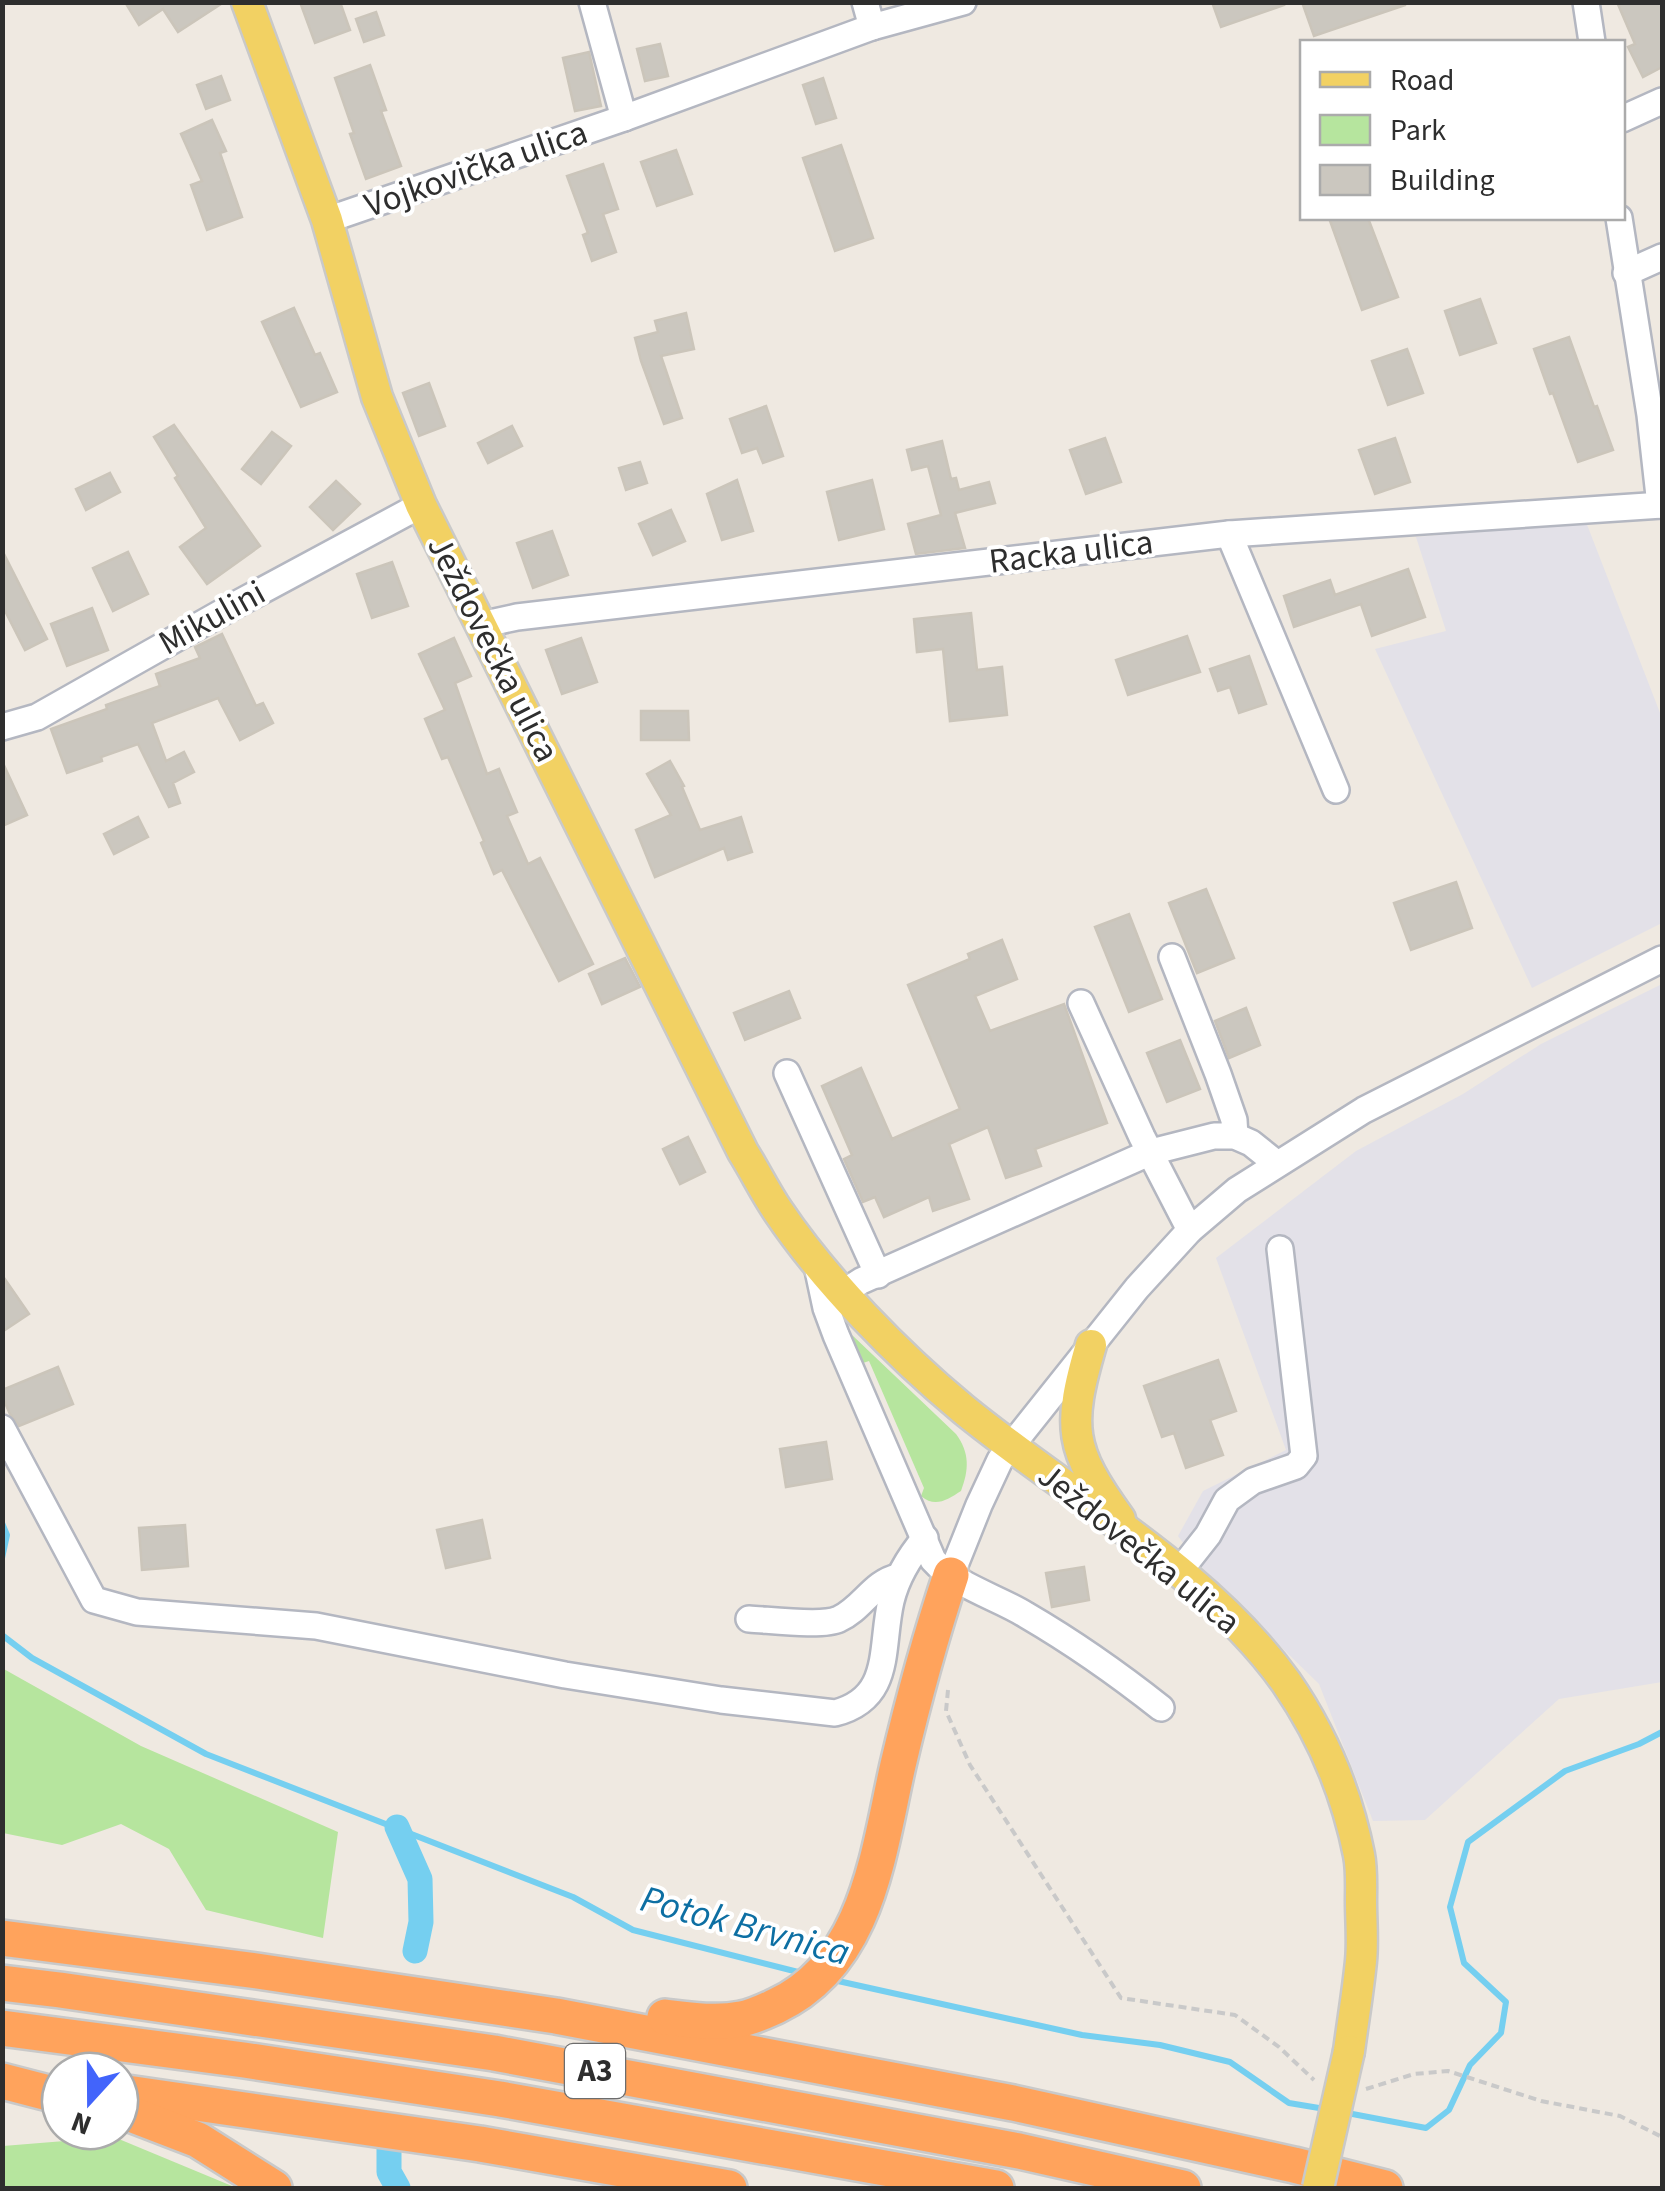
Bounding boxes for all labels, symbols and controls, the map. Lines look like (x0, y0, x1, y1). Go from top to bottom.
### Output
legend (1300, 40, 1625, 220)
text: Road (1390, 59, 1454, 102)
street label: Vojkovička ulica (358, 107, 594, 231)
text: Park (1390, 109, 1446, 152)
text: Building (1390, 159, 1495, 202)
street label: Racka ulica (986, 517, 1156, 587)
street label: Ježdovečka ulica (414, 527, 572, 771)
street label: Mikulini (149, 568, 275, 668)
street label: Ježdovečka ulica (1027, 1452, 1251, 1646)
water label: Potok Brvnica (635, 1872, 855, 1980)
road number: A3 (565, 2044, 625, 2098)
north arrow (40, 2051, 140, 2151)
text: N (66, 2101, 97, 2145)

